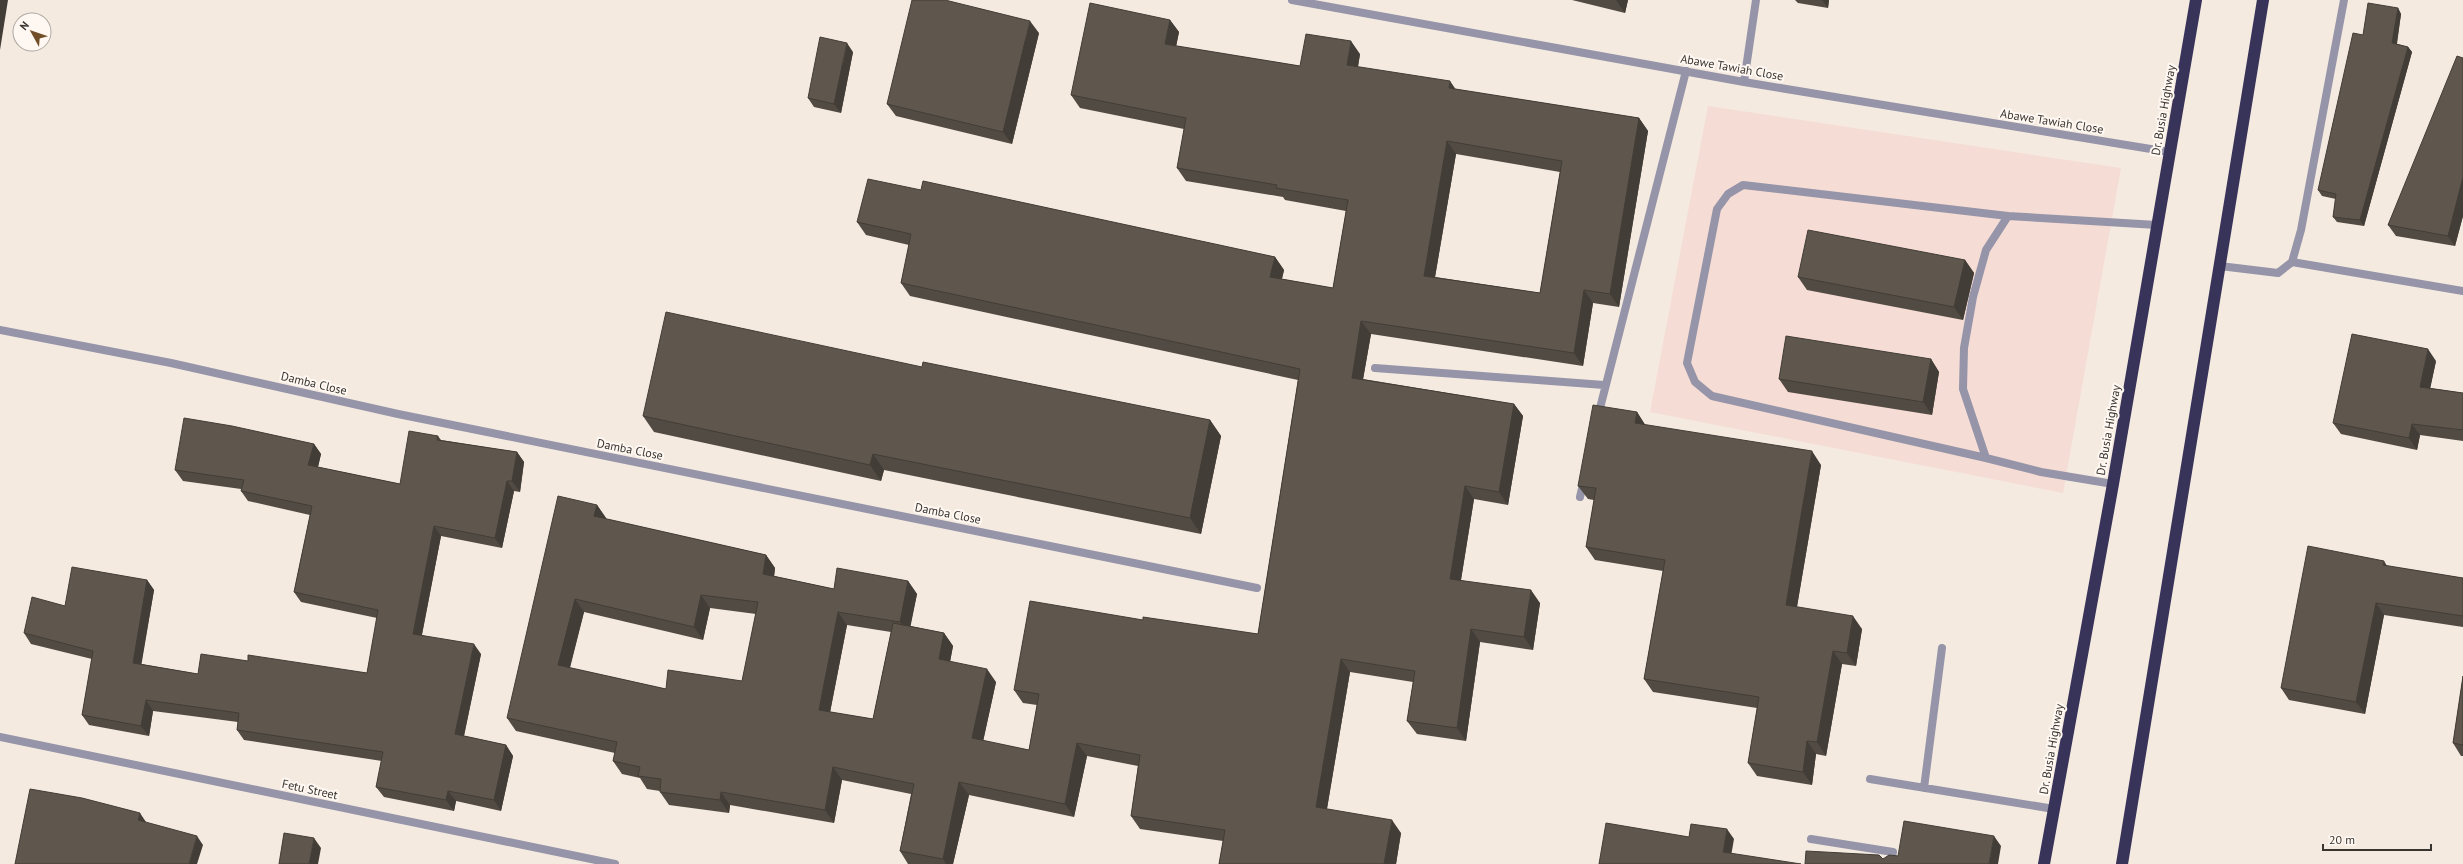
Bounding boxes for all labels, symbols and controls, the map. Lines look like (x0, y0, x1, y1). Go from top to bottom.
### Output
north arrow (12, 12, 52, 52)
text: N (17, 18, 32, 33)
street label: Abawe Tawiah Close (1679, 51, 1785, 83)
street label: Dr. Busia Highway (2148, 63, 2178, 156)
street label: Abawe Tawiah Close (1999, 105, 2105, 137)
street label: Damba Close (280, 368, 348, 398)
street label: Dr. Busia Highway (2093, 383, 2123, 476)
street label: Damba Close (596, 435, 664, 463)
street label: Damba Close (914, 499, 982, 527)
street label: Dr. Busia Highway (2036, 702, 2066, 795)
street label: Fetu Street (281, 776, 339, 802)
scale bar (2323, 826, 2431, 852)
text: 20 m (2329, 832, 2355, 847)

